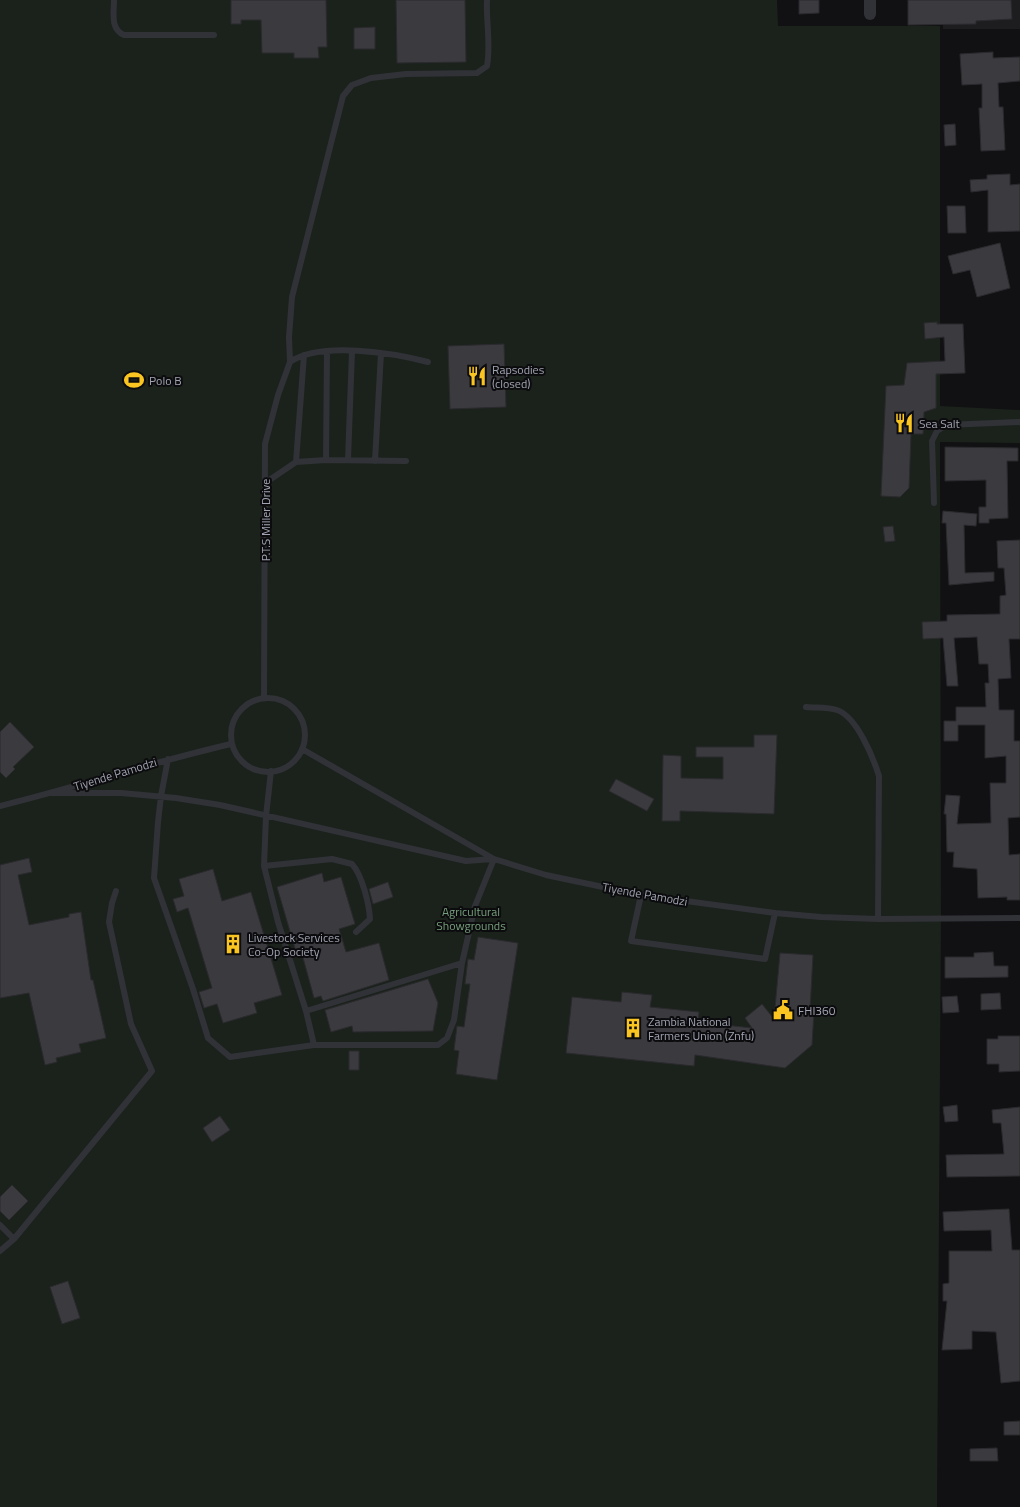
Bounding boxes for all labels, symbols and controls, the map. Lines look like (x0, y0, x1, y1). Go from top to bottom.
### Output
place label: Rapsodies (closed) (492, 360, 545, 393)
restaurant icon: Rapsodies (closed) (466, 365, 488, 387)
sports icon: Polo B (123, 369, 145, 391)
place label: Polo B (149, 371, 182, 390)
restaurant icon: Sea Salt (893, 412, 915, 434)
place label: Sea Salt (919, 414, 961, 433)
street label: P.T.S Miller Drive (256, 479, 275, 561)
street label: Tiyende Pamodzi (71, 752, 159, 796)
street label: Tiyende Pamodzi (601, 877, 689, 911)
park label: Agricultural Showgrounds (436, 902, 506, 935)
place label: Livestock Services Co-Op Society (248, 928, 340, 961)
building icon: Livestock Services Co-Op Society (222, 933, 244, 955)
public building icon: FHI360 (772, 999, 794, 1021)
place label: FHI360 (798, 1001, 836, 1020)
place label: Zambia National Farmers Union (Znfu) (648, 1012, 754, 1045)
building icon: Zambia National Farmers Union (Znfu) (622, 1017, 644, 1039)

